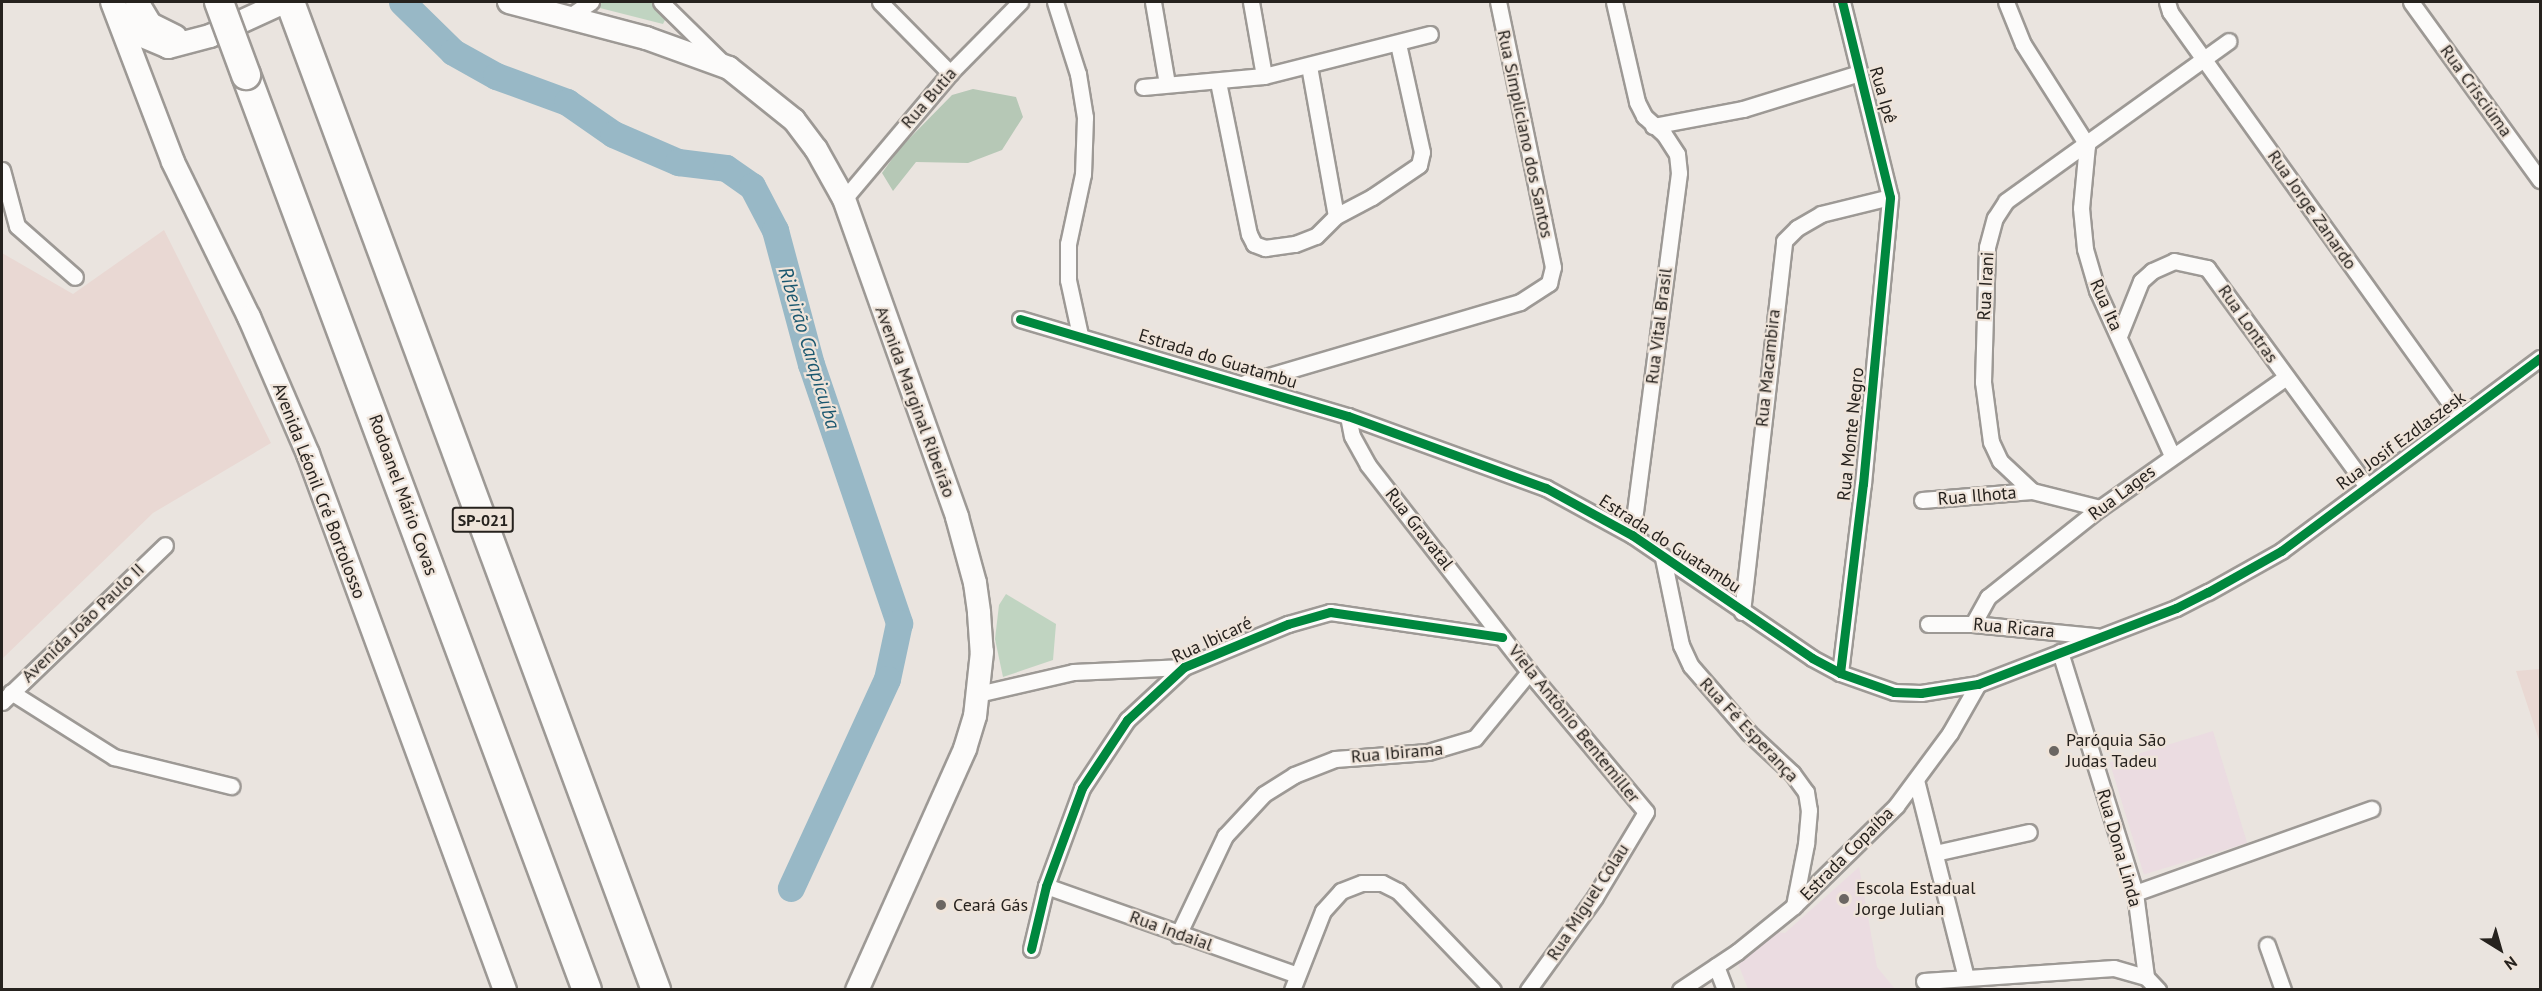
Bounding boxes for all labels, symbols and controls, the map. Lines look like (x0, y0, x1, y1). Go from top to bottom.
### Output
street label: Rua Simpliciano dos Santos (1492, 28, 1558, 240)
street label: Rua Crisciúma (2435, 41, 2517, 141)
street label: Rua Butia (897, 63, 961, 133)
street label: Rua Ipê (1865, 64, 1901, 126)
street label: Rua Jorge Zanardo (2263, 146, 2361, 274)
street label: Rua Irani (1973, 251, 1999, 321)
water label: Ribeirão Carapicuíba (773, 264, 845, 432)
street label: Rua Vital Brasil (1641, 266, 1677, 386)
street label: Rua Ita (2085, 276, 2127, 334)
street label: Rua Lontras (2213, 281, 2283, 367)
street label: Avenida Marginal Ribeirão (870, 303, 960, 501)
street label: Rua Macambira (1751, 308, 1785, 428)
street label: Estrada do Guatambu (1136, 325, 1300, 393)
street label: Rua Monte Negro (1833, 366, 1869, 502)
street label: Avenida Léonil Cré Bortolosso (268, 380, 370, 602)
street label: Rua Josif Ezdlaszesk (2332, 387, 2470, 495)
street label: Rodoanel Mário Covas (364, 412, 442, 578)
street label: Rua Lages (2084, 461, 2160, 525)
street label: Rua Ilhota (1937, 482, 2017, 510)
street label: Rua Gravatal (1380, 484, 1458, 574)
street label: Estrada do Guatambu (1595, 490, 1745, 598)
road number: SP-021 (452, 507, 514, 533)
street label: Avenida João Paulo II (17, 559, 149, 687)
street label: Rua Ibicaré (1168, 612, 1256, 668)
street label: Rua Ricara (1972, 614, 2056, 642)
street label: Viela Antônio Bentemiller (1503, 640, 1645, 808)
street label: Rua Fé Esperança (1695, 673, 1803, 787)
place label: Paróquia São Judas Tadeu (2066, 730, 2166, 772)
street label: Rua Ibirama (1350, 738, 1444, 768)
marker: Paróquia São Judas Tadeu (2047, 744, 2061, 758)
street label: Rua Dona Linda (2092, 787, 2146, 909)
street label: Estrada Copaíba (1796, 803, 1898, 905)
street label: Rua Miguel Colau (1542, 840, 1634, 964)
place label: Escola Estadual Jorge Julian (1856, 878, 1975, 920)
marker: Escola Estadual Jorge Julian (1837, 892, 1851, 906)
place label: Ceará Gás (953, 894, 1028, 916)
marker: Ceará Gás (934, 898, 948, 912)
street label: Rua Indaial (1127, 906, 1215, 956)
north arrow (2470, 919, 2530, 979)
text: N (2501, 952, 2521, 975)

